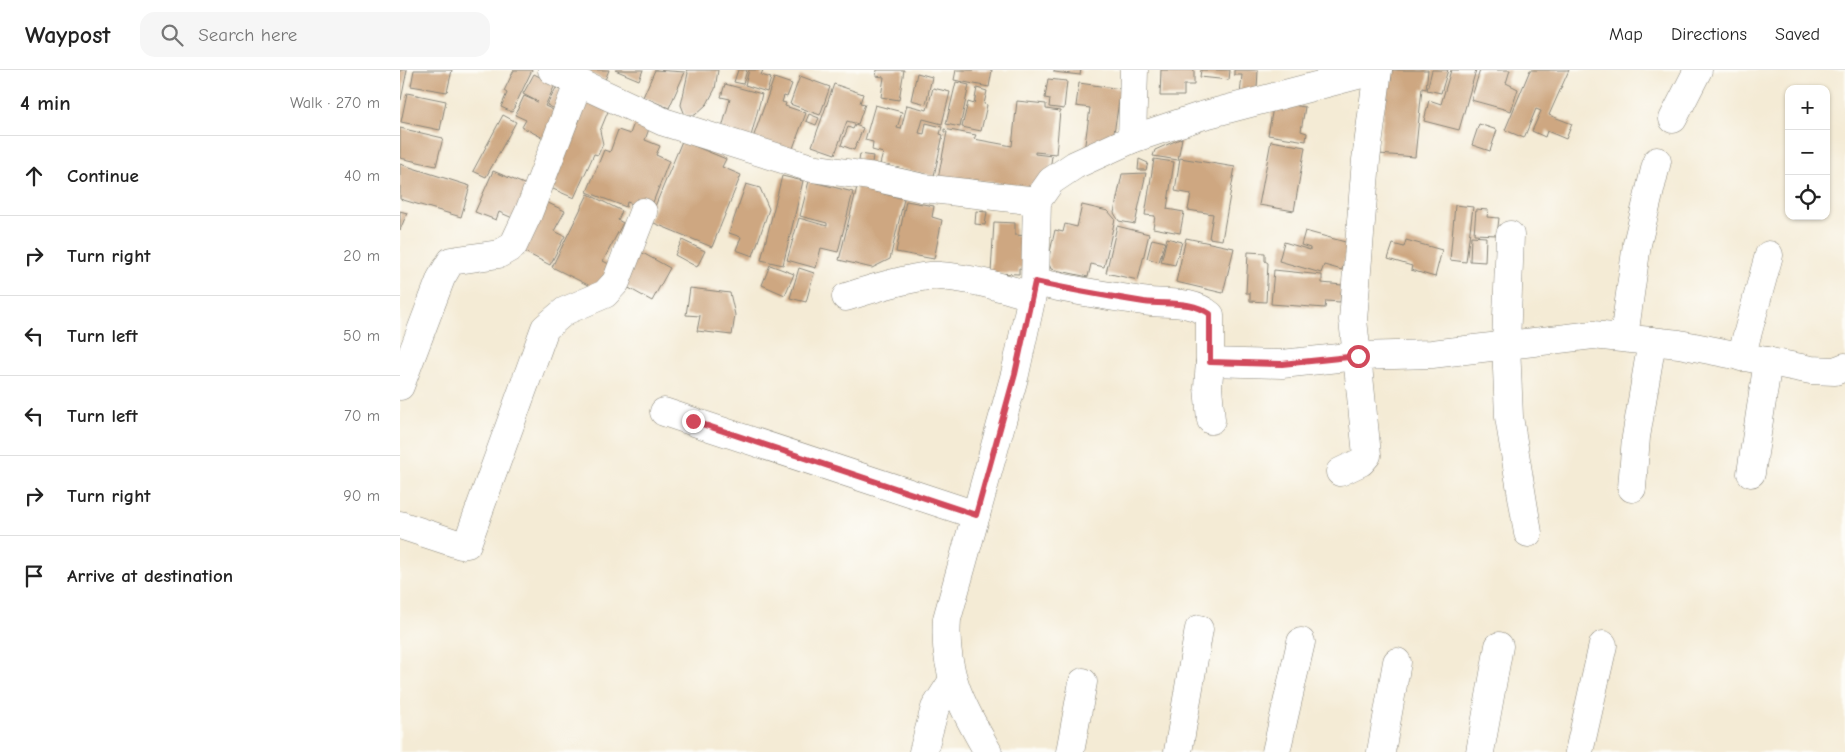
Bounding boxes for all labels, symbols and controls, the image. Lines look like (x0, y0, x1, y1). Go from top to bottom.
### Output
search box (140, 12, 490, 57)
text: Waypost (25, 21, 110, 49)
icon: search (158, 21, 186, 49)
text: Search here (198, 24, 297, 46)
text: Map (1609, 24, 1643, 45)
text: Directions (1671, 24, 1747, 45)
text: Saved (1775, 24, 1820, 45)
map controls (1785, 85, 1830, 220)
button: + (1785, 85, 1830, 130)
text: 4 min (20, 91, 71, 115)
text: Walk · 270 m (290, 94, 380, 112)
button: − (1785, 130, 1830, 175)
icon: ahead (20, 162, 48, 190)
text: Continue (67, 165, 139, 187)
text: 40 m (344, 167, 380, 185)
button: locate (1785, 175, 1830, 220)
icon: right (20, 242, 48, 270)
text: Turn right (67, 245, 151, 267)
text: 20 m (343, 247, 380, 265)
icon: left (20, 322, 48, 350)
text: Turn left (67, 325, 138, 347)
text: 50 m (343, 327, 380, 345)
route start (1347, 345, 1370, 368)
icon: left (20, 402, 48, 430)
text: Turn left (67, 405, 138, 427)
text: 70 m (344, 407, 380, 425)
route end (682, 410, 705, 433)
icon: right (20, 482, 48, 510)
text: Turn right (67, 485, 151, 507)
text: 90 m (343, 487, 380, 505)
icon: arrive (20, 562, 48, 590)
text: Arrive at destination (67, 565, 233, 587)

